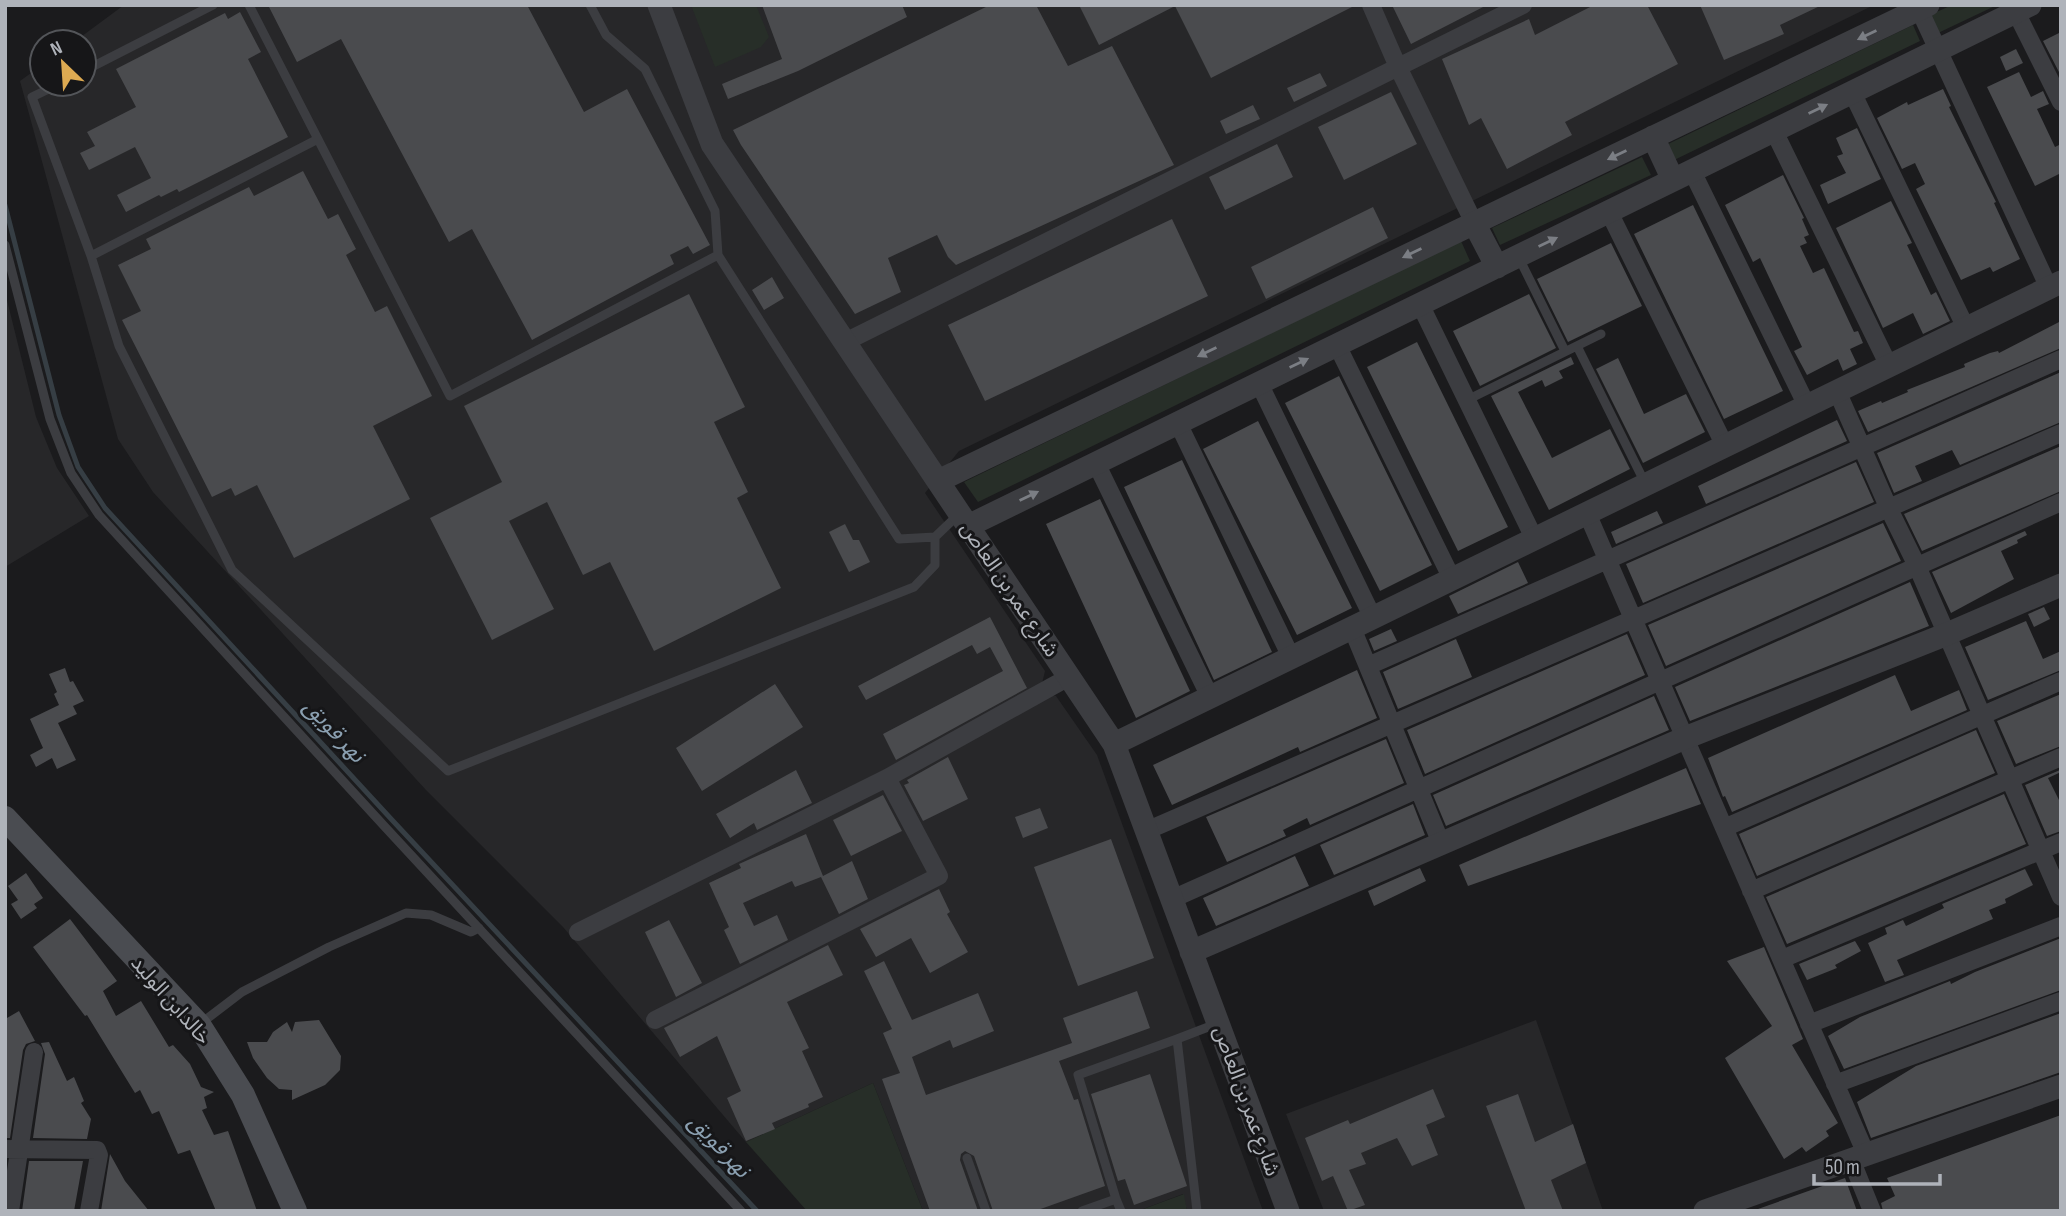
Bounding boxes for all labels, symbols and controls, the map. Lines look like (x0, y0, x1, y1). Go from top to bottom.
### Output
north arrow (28, 28, 98, 98)
one-way arrow (1857, 29, 1877, 41)
text: N (47, 36, 66, 62)
one-way arrow (1808, 104, 1828, 115)
one-way arrow (1607, 149, 1627, 160)
one-way arrow (1538, 236, 1558, 247)
one-way arrow (1402, 248, 1422, 259)
one-way arrow (1197, 346, 1217, 357)
one-way arrow (1289, 358, 1309, 369)
one-way arrow (1019, 491, 1039, 502)
street label: شارع عمر بن العاص (953, 517, 1064, 663)
water label: نهر قويق (298, 693, 372, 770)
street label: خالدابن الوليد (125, 951, 216, 1050)
street label: شارع عمر بن العاص (1206, 1023, 1285, 1180)
water label: نهر قويق (683, 1108, 757, 1185)
scale bar (1814, 1142, 1940, 1186)
text: 50 m (1825, 1155, 1860, 1180)

